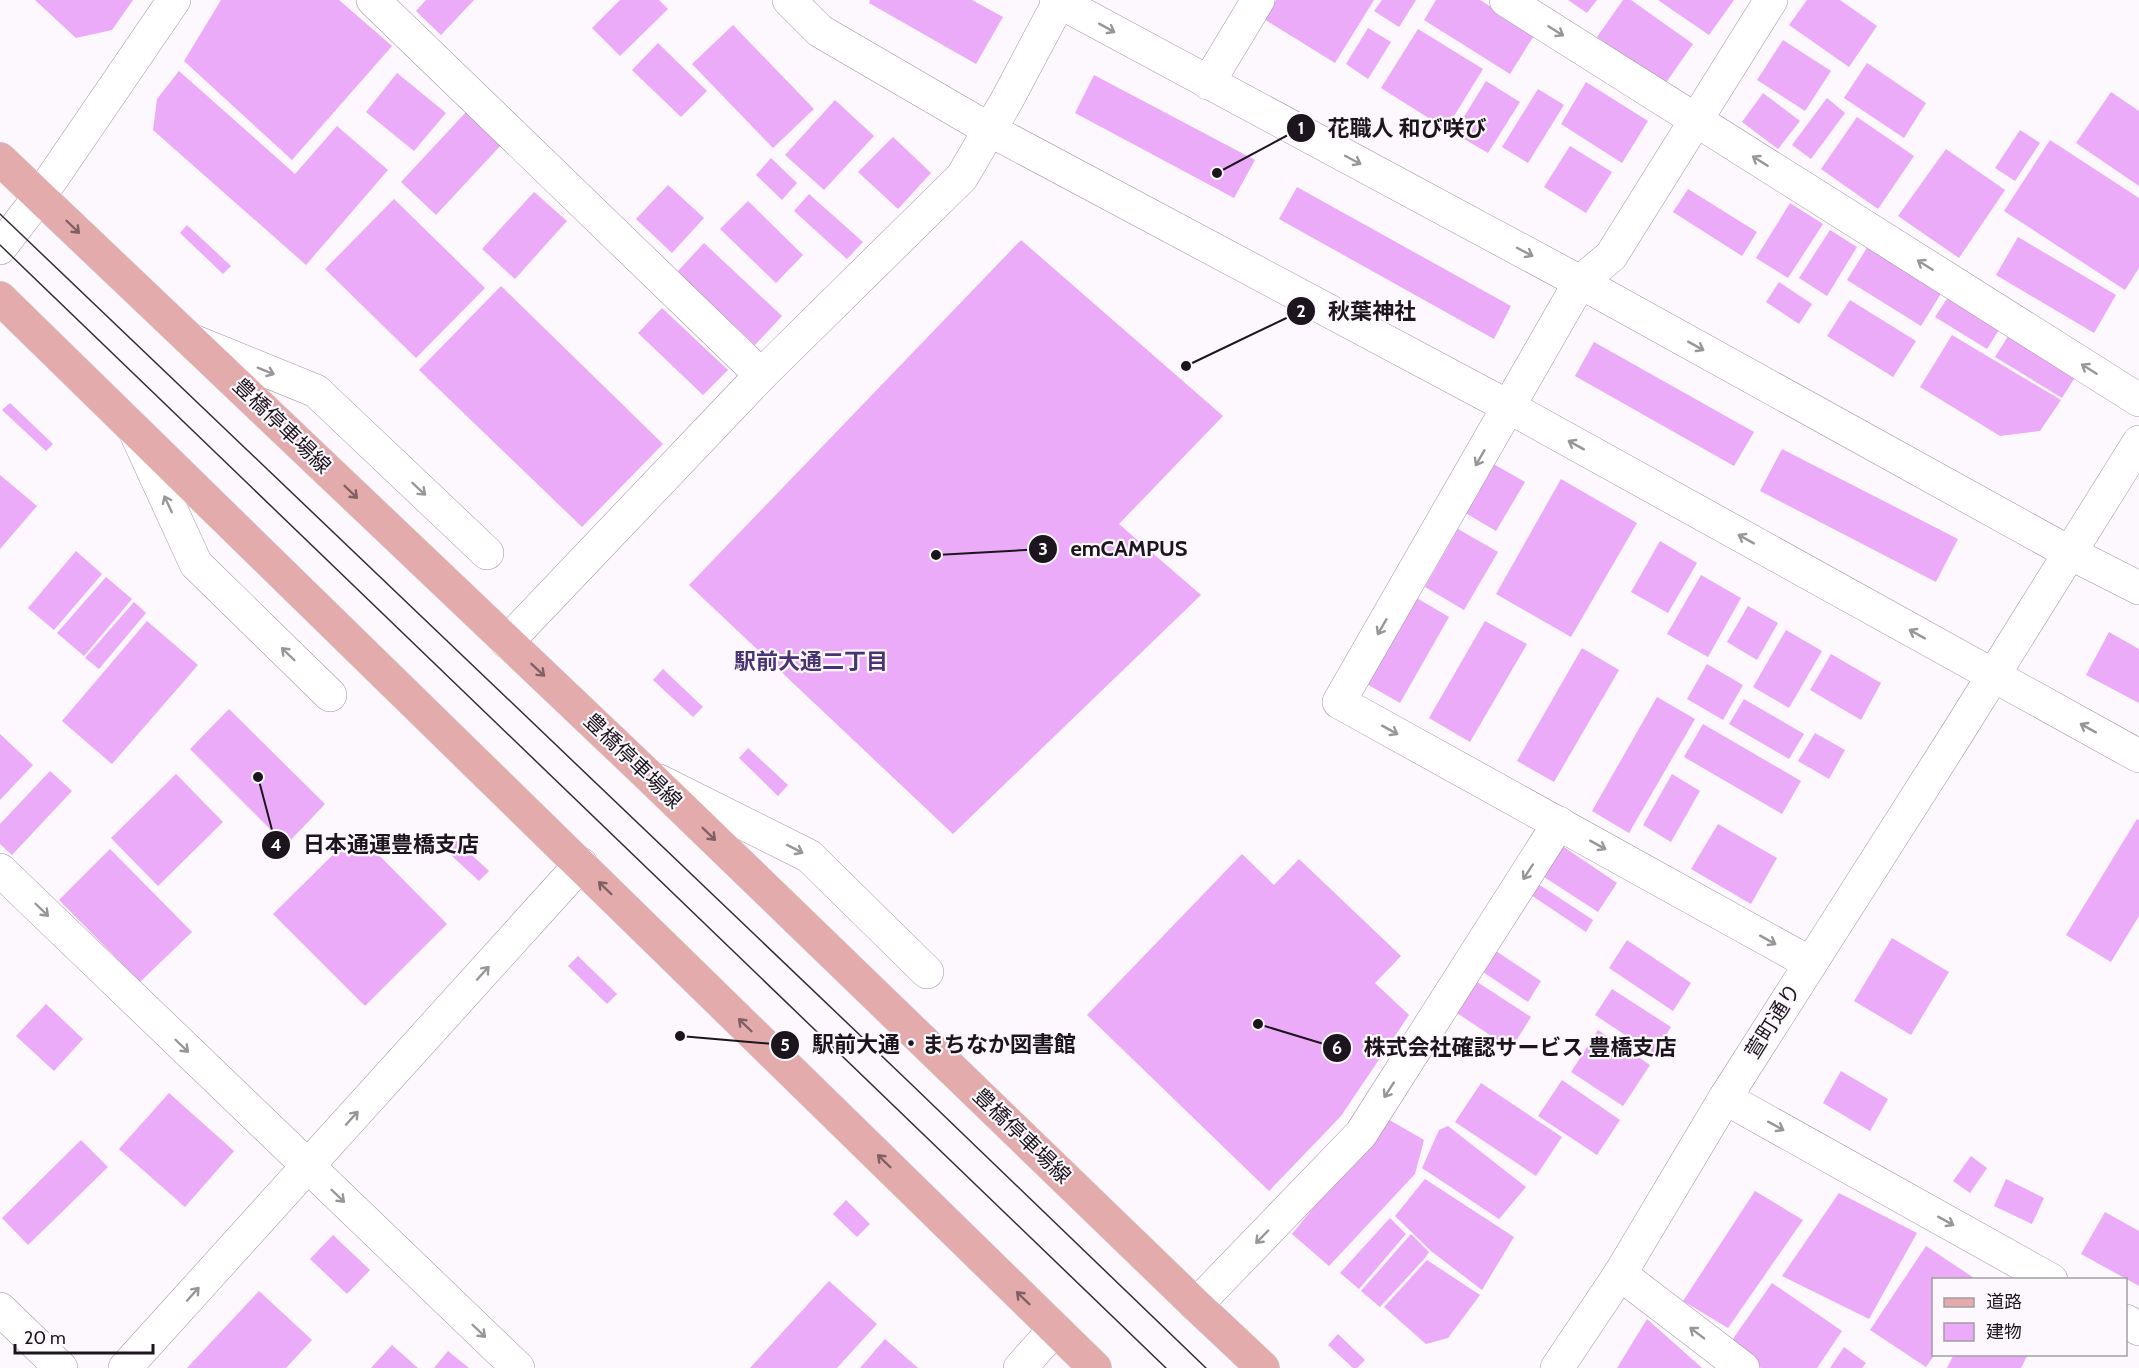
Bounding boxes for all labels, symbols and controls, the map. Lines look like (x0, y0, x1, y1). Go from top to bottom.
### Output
one-way arrow (1098, 22, 1115, 34)
one-way arrow (1547, 26, 1564, 38)
callout: 花職人 和び咲び (1286, 108, 1499, 148)
text: 花職人 和び咲び (1328, 115, 1486, 142)
text: 1 (1298, 117, 1304, 139)
one-way arrow (1752, 154, 1769, 166)
one-way arrow (1343, 155, 1361, 166)
one-way arrow (66, 220, 81, 235)
one-way arrow (1516, 246, 1533, 258)
one-way arrow (1916, 258, 1933, 271)
callout: 秋葉神社 (1286, 291, 1428, 331)
text: 秋葉神社 (1328, 298, 1416, 325)
text: 2 (1296, 300, 1306, 322)
one-way arrow (1687, 340, 1704, 352)
one-way arrow (2081, 362, 2098, 375)
one-way arrow (257, 366, 275, 377)
street label: 豊橋停車場線 (228, 373, 336, 478)
one-way arrow (1568, 439, 1585, 451)
one-way arrow (1474, 449, 1486, 466)
one-way arrow (411, 481, 426, 496)
one-way arrow (344, 485, 359, 500)
one-way arrow (162, 495, 174, 513)
callout: emCAMPUS (1028, 529, 1199, 569)
one-way arrow (1738, 533, 1756, 544)
text: emCAMPUS (1070, 535, 1188, 562)
text: 3 (1038, 538, 1048, 560)
one-way arrow (1376, 618, 1388, 635)
one-way arrow (1909, 628, 1926, 640)
one-way arrow (280, 647, 295, 661)
district label: 駅前大通二丁目 (734, 648, 888, 675)
one-way arrow (530, 663, 545, 678)
street label: 豊橋停車場線 (579, 708, 687, 813)
one-way arrow (2079, 722, 2097, 733)
one-way arrow (1381, 724, 1398, 736)
callout: 日本通運豊橋支店 (261, 825, 491, 865)
one-way arrow (702, 827, 717, 841)
text: 日本通運豊橋支店 (303, 831, 479, 858)
text: 4 (270, 834, 282, 856)
one-way arrow (1589, 839, 1606, 851)
one-way arrow (786, 844, 804, 856)
one-way arrow (1521, 864, 1534, 881)
one-way arrow (598, 881, 613, 896)
one-way arrow (35, 903, 50, 918)
one-way arrow (1759, 934, 1776, 946)
one-way arrow (476, 966, 490, 981)
street label: 萱町通り (1740, 978, 1805, 1063)
one-way arrow (737, 1017, 752, 1032)
callout: 駅前大通・まちなか図書館 (770, 1025, 1088, 1065)
callout: 株式会社確認サービス 豊橋支店 (1322, 1028, 1688, 1068)
text: 駅前大通・まちなか図書館 (812, 1031, 1076, 1058)
text: 5 (780, 1034, 790, 1056)
text: 株式会社確認サービス 豊橋支店 (1364, 1034, 1676, 1061)
text: 6 (1332, 1037, 1342, 1059)
one-way arrow (175, 1039, 190, 1053)
one-way arrow (1383, 1081, 1395, 1098)
street label: 豊橋停車場線 (968, 1083, 1076, 1188)
one-way arrow (345, 1111, 359, 1126)
one-way arrow (1767, 1120, 1784, 1132)
one-way arrow (877, 1154, 892, 1168)
one-way arrow (330, 1189, 345, 1203)
one-way arrow (1937, 1215, 1954, 1227)
one-way arrow (1254, 1229, 1269, 1244)
legend (1932, 1278, 2127, 1356)
one-way arrow (186, 1286, 200, 1301)
one-way arrow (1016, 1290, 1031, 1305)
text: 道路 (1986, 1291, 2022, 1313)
scale bar (15, 1317, 153, 1355)
text: 建物 (1986, 1321, 2022, 1343)
one-way arrow (471, 1323, 486, 1338)
one-way arrow (1689, 1326, 1705, 1339)
text: 20 m (24, 1327, 66, 1349)

